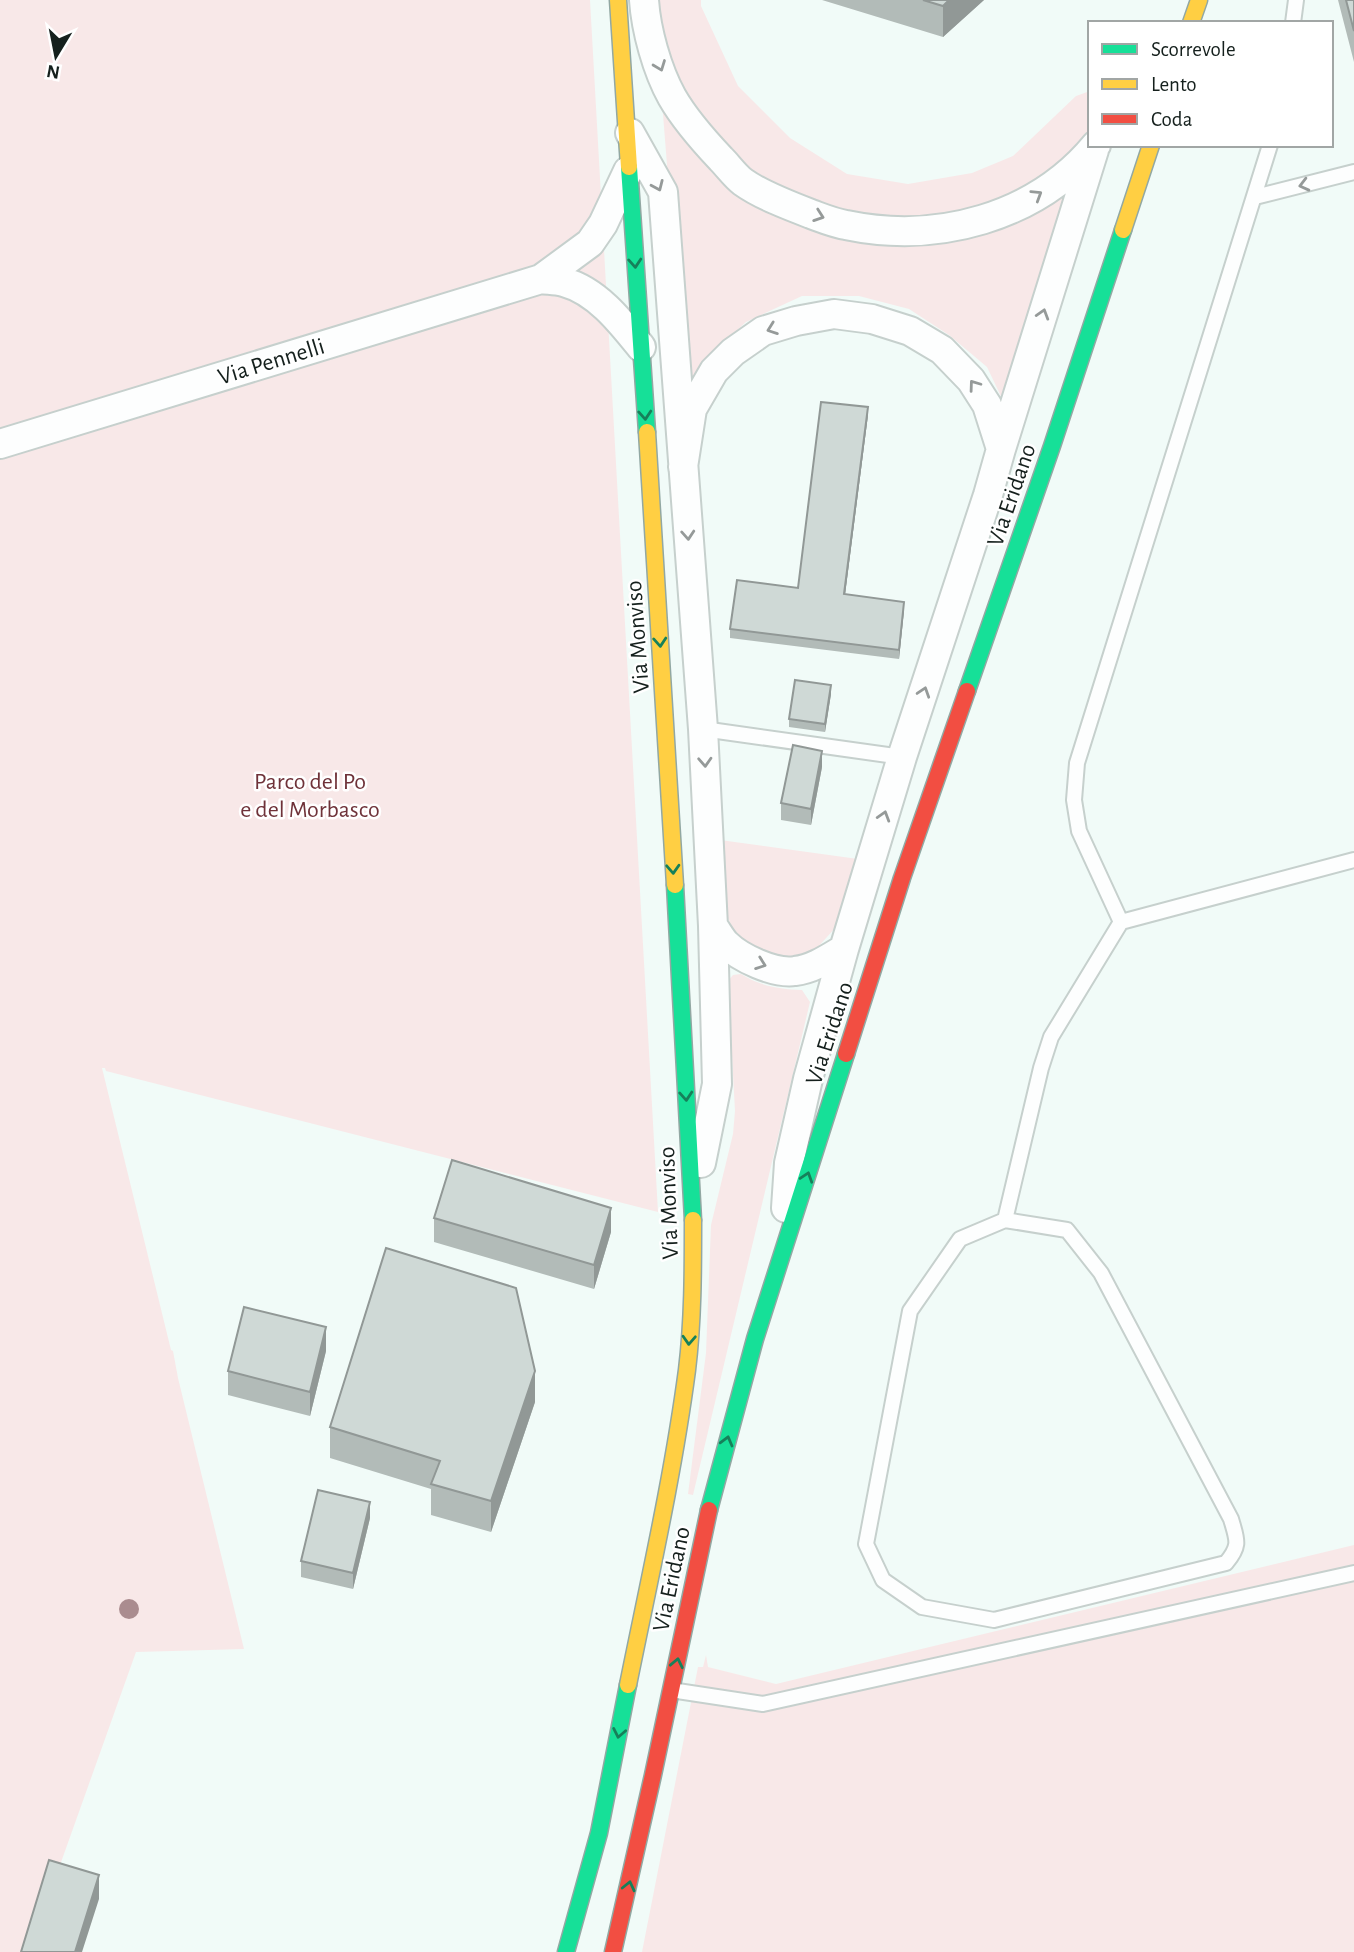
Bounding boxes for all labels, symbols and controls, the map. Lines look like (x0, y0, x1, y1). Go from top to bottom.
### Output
north arrow (21, 21, 91, 91)
legend (1088, 21, 1333, 147)
text: Scorrevole (1151, 39, 1236, 60)
one-way arrow (651, 60, 665, 72)
text: N (45, 61, 61, 82)
text: Lento (1151, 74, 1197, 95)
text: Coda (1151, 109, 1193, 130)
one-way arrow (1298, 177, 1310, 191)
one-way arrow (650, 179, 664, 191)
one-way arrow (1030, 190, 1043, 203)
one-way arrow (812, 208, 824, 222)
one-way arrow (627, 258, 642, 269)
one-way arrow (1034, 308, 1049, 320)
one-way arrow (766, 321, 778, 335)
street label: Via Pennelli (215, 334, 327, 390)
one-way arrow (970, 380, 982, 393)
one-way arrow (637, 410, 652, 421)
street label: Via Eridano (983, 441, 1041, 550)
one-way arrow (680, 530, 695, 541)
street label: Via Monviso (622, 580, 654, 694)
one-way arrow (652, 637, 667, 648)
one-way arrow (915, 687, 930, 699)
one-way arrow (697, 756, 712, 767)
park label: Parco del Po e del Morbasco (240, 770, 380, 822)
one-way arrow (876, 810, 891, 822)
one-way arrow (665, 864, 680, 875)
one-way arrow (755, 956, 767, 970)
street label: Via Eridano (802, 979, 858, 1088)
one-way arrow (678, 1091, 693, 1102)
street label: Via Monviso (655, 1146, 683, 1260)
one-way arrow (799, 1171, 814, 1183)
one-way arrow (681, 1335, 696, 1346)
one-way arrow (719, 1436, 733, 1448)
street label: Via Eridano (649, 1525, 695, 1634)
one-way arrow (668, 1657, 683, 1669)
one-way arrow (612, 1727, 627, 1739)
one-way arrow (620, 1880, 635, 1892)

